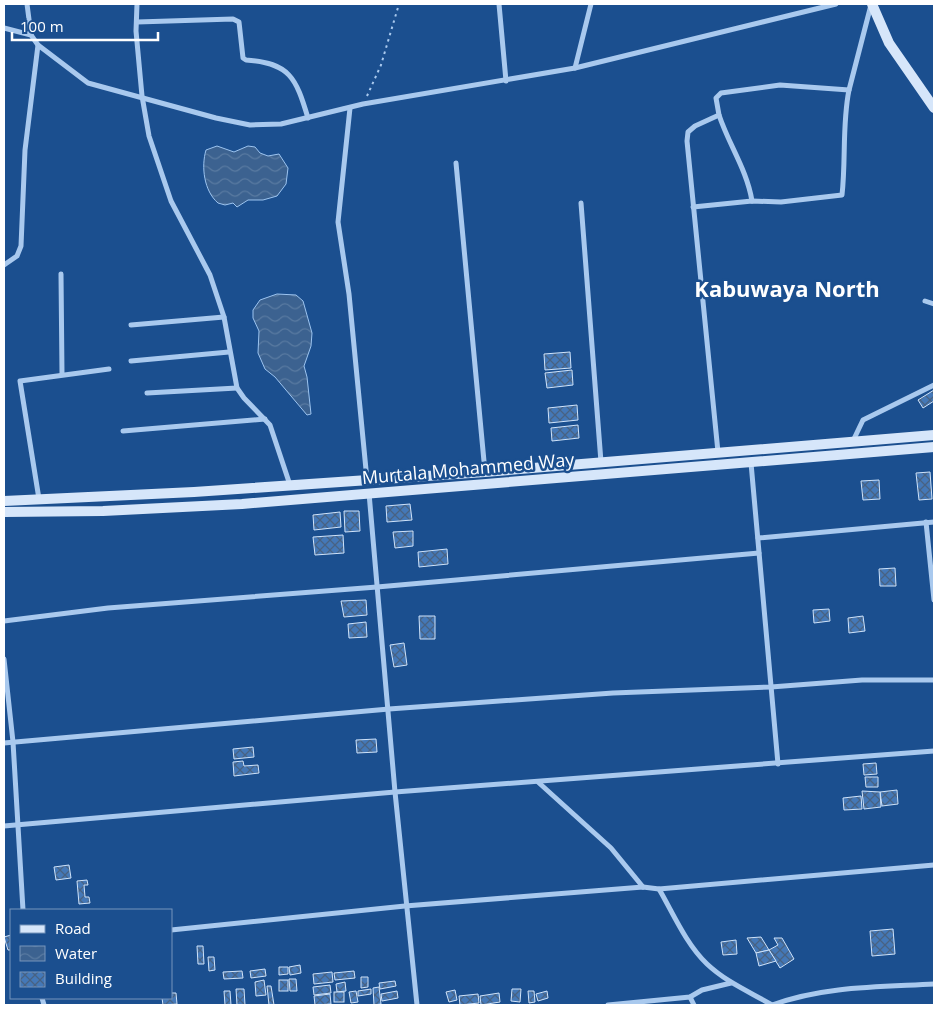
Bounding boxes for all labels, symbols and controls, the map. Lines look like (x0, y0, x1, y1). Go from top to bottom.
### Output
scale bar (12, 10, 159, 42)
text: 100 m (20, 16, 64, 36)
district label: Kabuwaya North (694, 273, 880, 303)
street label: Murtala Mohammed Way (361, 447, 576, 489)
legend (10, 909, 172, 999)
text: Road (55, 918, 91, 938)
text: Water (55, 943, 97, 963)
text: Building (55, 968, 112, 988)

